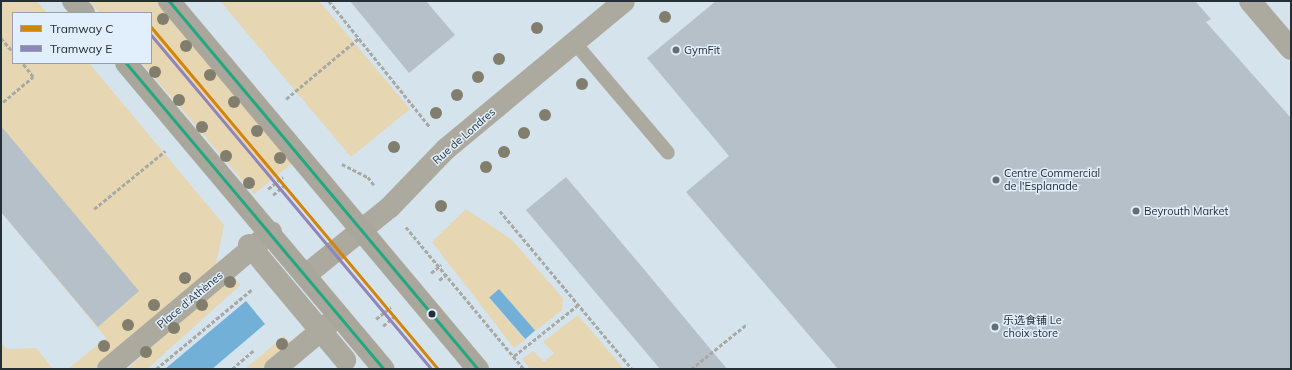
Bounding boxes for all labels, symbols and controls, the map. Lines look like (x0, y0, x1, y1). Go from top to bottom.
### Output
legend (12, 12, 152, 64)
text: Tramway C (50, 21, 113, 36)
text: Tramway E (50, 41, 112, 56)
place label: GymFit (684, 43, 720, 57)
marker: GymFit (671, 45, 681, 55)
street label: Rue de Londres (430, 105, 498, 167)
place label: Centre Commercial de l'Esplanade (1004, 167, 1100, 193)
marker: Centre Commercial de l'Esplanade (991, 175, 1001, 185)
place label: Beyrouth Market (1144, 204, 1228, 218)
marker: Beyrouth Market (1131, 206, 1141, 216)
street label: Place d'Athènes (154, 269, 226, 331)
unlabelled marker (427, 309, 437, 319)
place label: 乐选食铺 Le choix store (1003, 314, 1062, 340)
marker: 乐选食铺 Le choix store (990, 322, 1000, 332)

